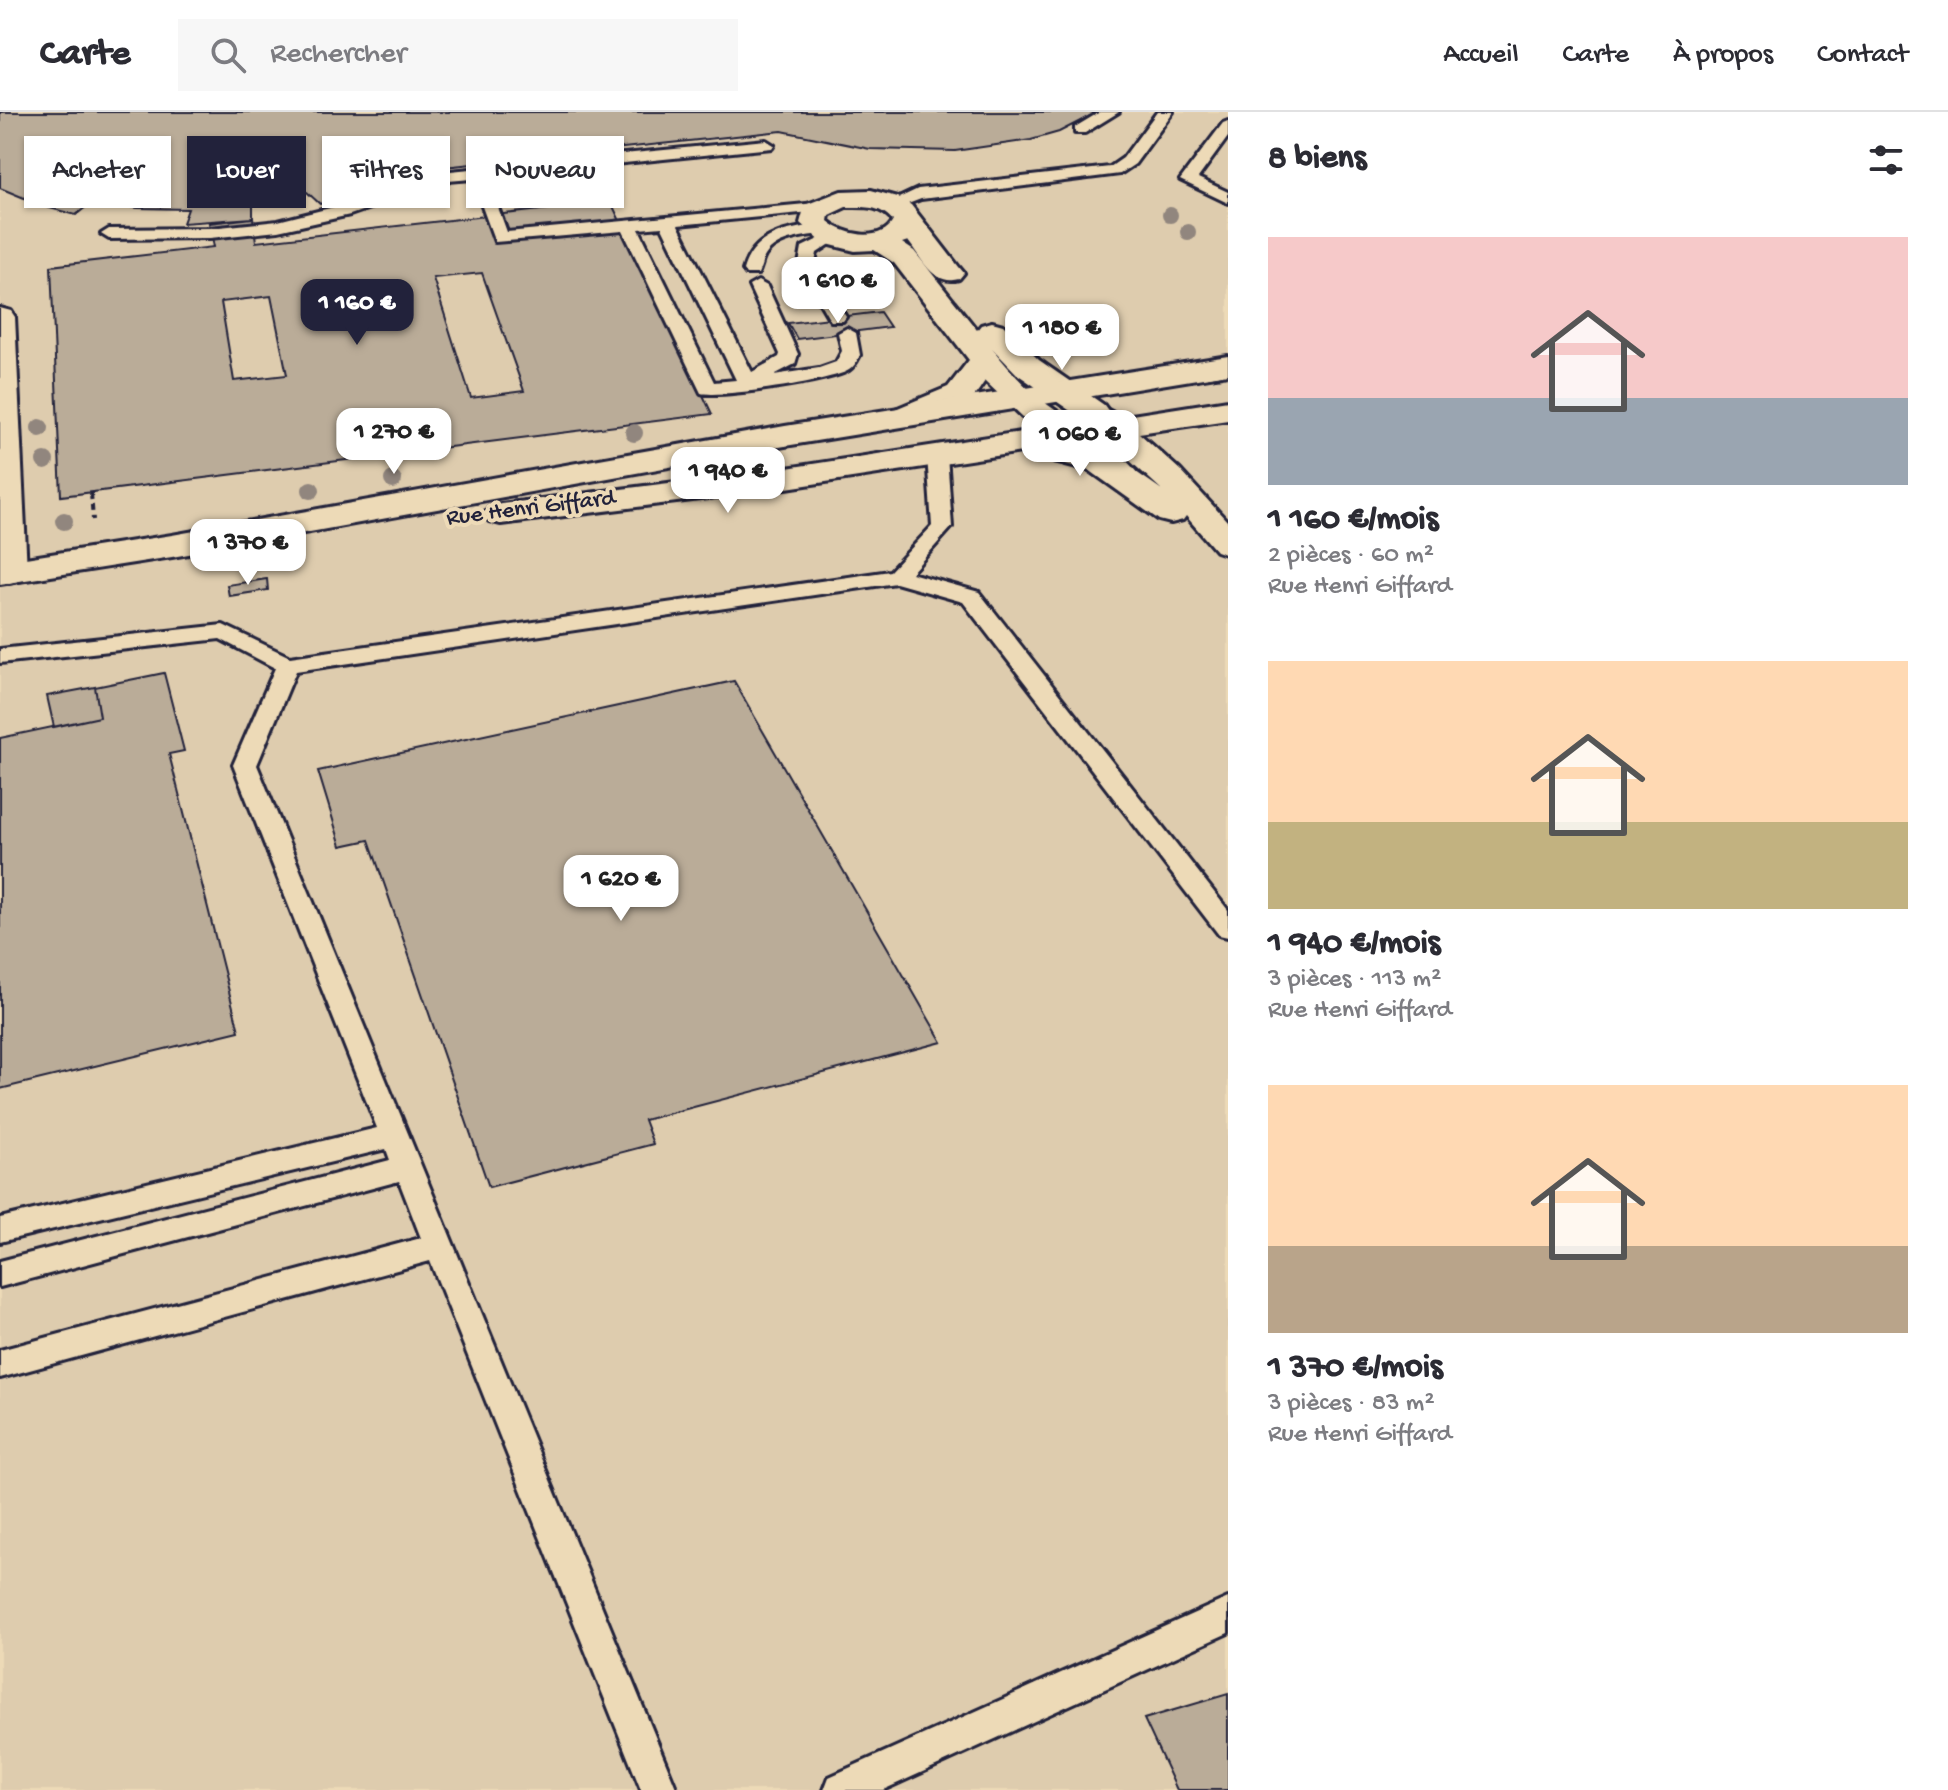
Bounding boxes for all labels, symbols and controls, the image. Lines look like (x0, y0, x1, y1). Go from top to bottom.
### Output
search box (178, 19, 738, 91)
text: Carte (40, 33, 130, 77)
icon: search (206, 33, 250, 77)
text: Rechercher (270, 38, 406, 73)
text: Accueil (1443, 39, 1519, 72)
text: Carte (1563, 39, 1629, 72)
text: À propos (1673, 39, 1773, 72)
text: Contact (1817, 39, 1908, 72)
chip: Acheter (24, 136, 171, 208)
chip: Louer (187, 136, 306, 208)
chip: Filtres (322, 136, 450, 208)
chip: Nouveau (466, 136, 624, 208)
icon: filters (1864, 138, 1908, 182)
text: 8 biens (1268, 140, 1366, 180)
pin: 1 610 € (764, 257, 912, 325)
text: 1 610 € (800, 267, 876, 298)
pin: 1 160 € (283, 279, 431, 347)
text: 1 160 € (319, 289, 395, 320)
icon: home (1516, 289, 1660, 433)
pin: 1 180 € (988, 304, 1136, 372)
text: 1 180 € (1023, 314, 1101, 345)
pin: 1 270 € (320, 408, 468, 476)
pin: 1 060 € (1006, 410, 1154, 478)
text: 1 270 € (354, 418, 434, 449)
text: 1 060 € (1040, 420, 1121, 451)
pin: 1 940 € (654, 447, 802, 515)
text: 1 940 € (689, 457, 767, 488)
street label: Rue Henri Giffard (445, 484, 619, 534)
text: 1 160 €/mois (1268, 501, 1438, 541)
pin: 1 370 € (174, 519, 322, 587)
text: 1 370 € (208, 529, 288, 560)
text: 2 pièces · 60 m² (1268, 541, 1434, 572)
text: Rue Henri Giffard (1268, 572, 1452, 603)
icon: home (1516, 713, 1660, 857)
pin: 1 620 € (547, 855, 695, 923)
text: 1 620 € (582, 865, 660, 896)
text: 1 940 €/mois (1268, 925, 1440, 965)
text: 3 pièces · 113 m² (1268, 965, 1441, 996)
text: Rue Henri Giffard (1268, 996, 1452, 1027)
icon: home (1516, 1137, 1660, 1281)
text: 1 370 €/mois (1268, 1349, 1443, 1389)
text: 3 pièces · 83 m² (1268, 1389, 1434, 1420)
text: Rue Henri Giffard (1268, 1420, 1452, 1451)

